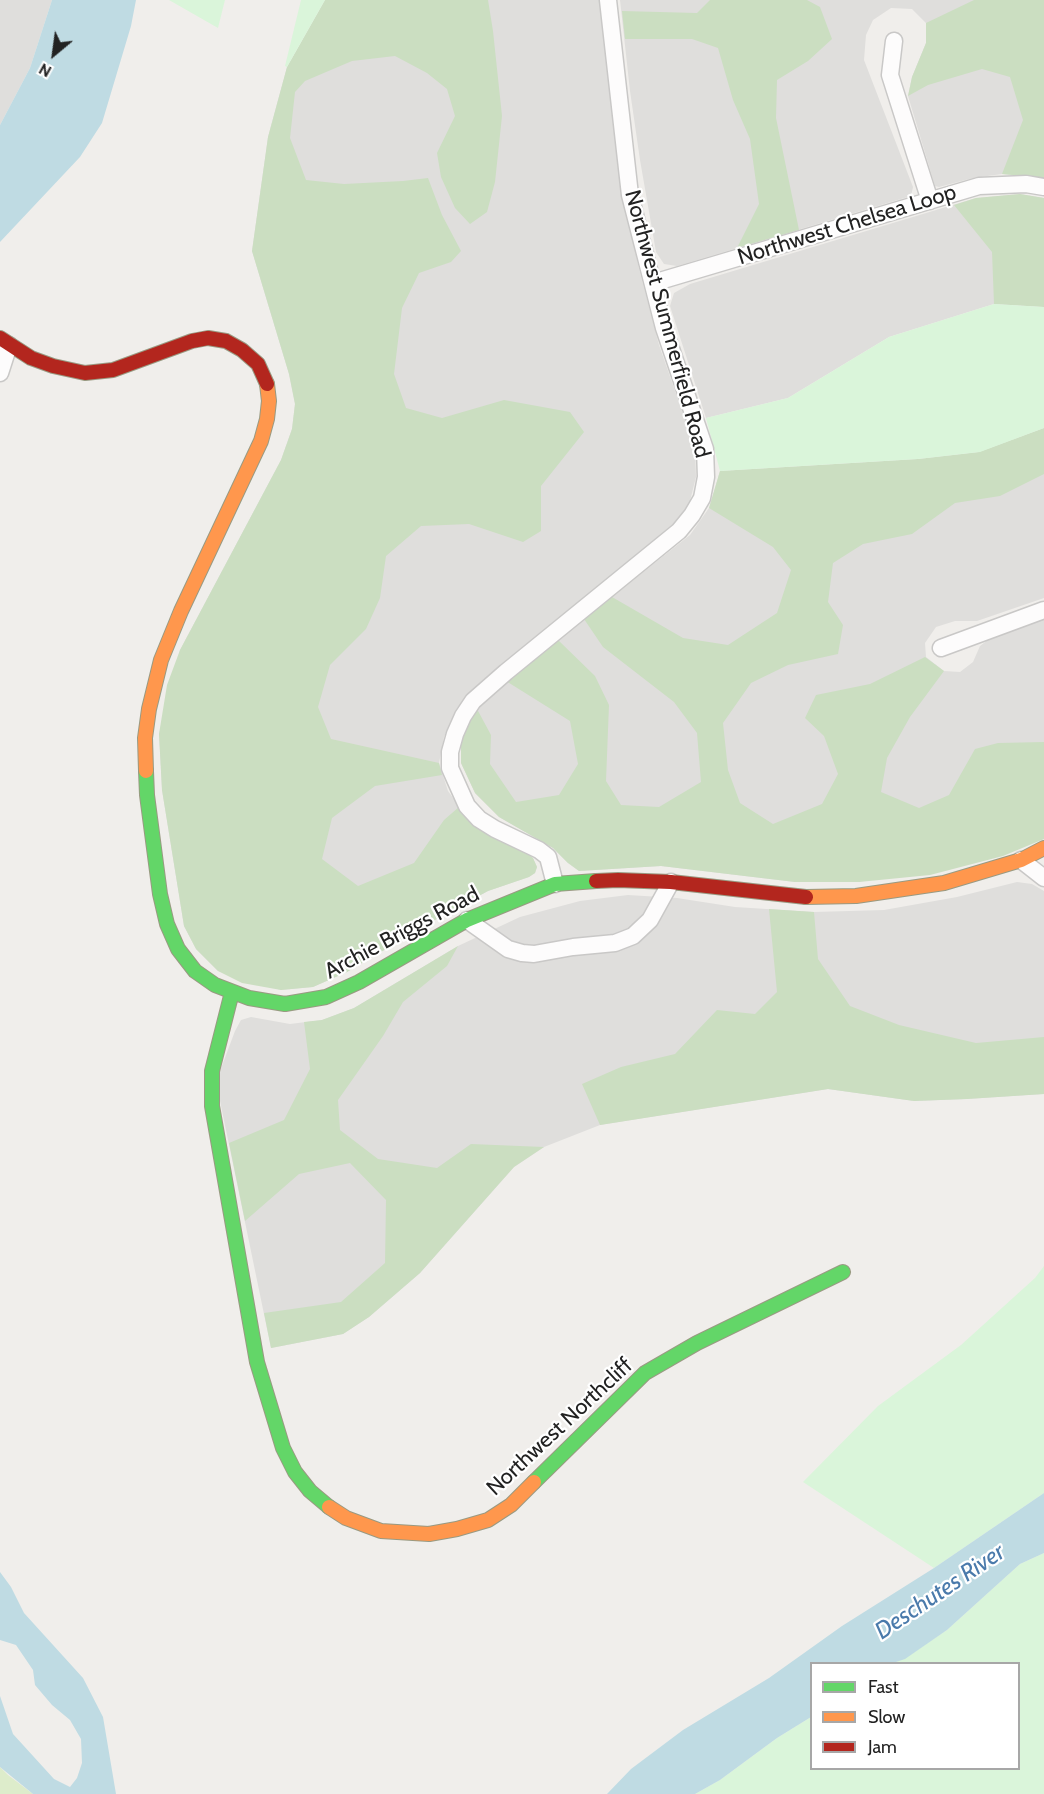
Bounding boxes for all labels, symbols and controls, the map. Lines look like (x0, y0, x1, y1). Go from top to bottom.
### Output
north arrow (24, 24, 84, 84)
text: N (35, 59, 55, 81)
street label: Northwest Chelsea Loop (735, 179, 959, 271)
street label: Northwest Summerfield Road (619, 187, 715, 461)
street label: Archie Briggs Road (320, 881, 484, 985)
street label: Northwest Northcliff (482, 1353, 638, 1501)
water label: Deschutes River (870, 1538, 1010, 1646)
legend (810, 1662, 1020, 1770)
text: Fast (868, 1676, 899, 1698)
text: Slow (868, 1706, 905, 1728)
text: Jam (868, 1736, 897, 1758)

